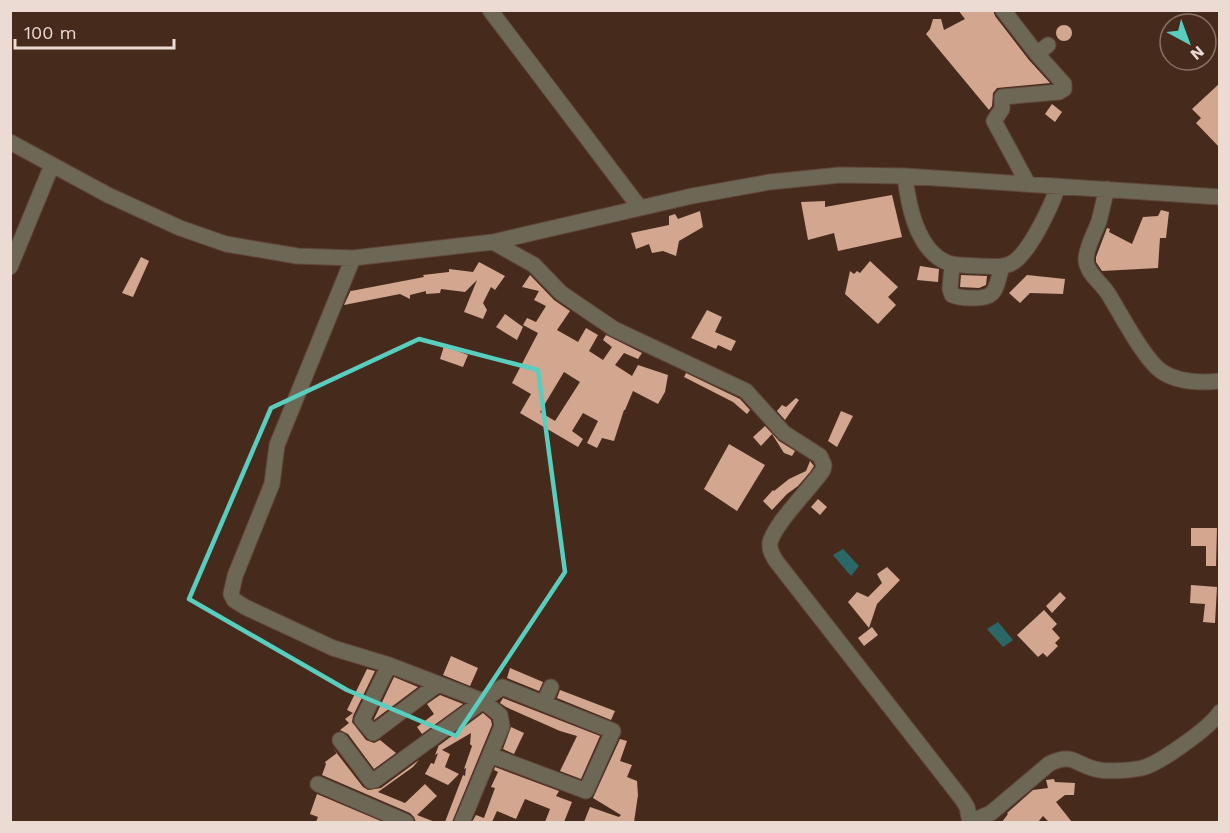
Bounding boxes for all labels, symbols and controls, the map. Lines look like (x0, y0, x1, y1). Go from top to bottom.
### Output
scale bar (15, 12, 174, 50)
north arrow (1158, 12, 1218, 72)
text: 100 m (24, 22, 77, 43)
text: N (1187, 42, 1208, 64)

